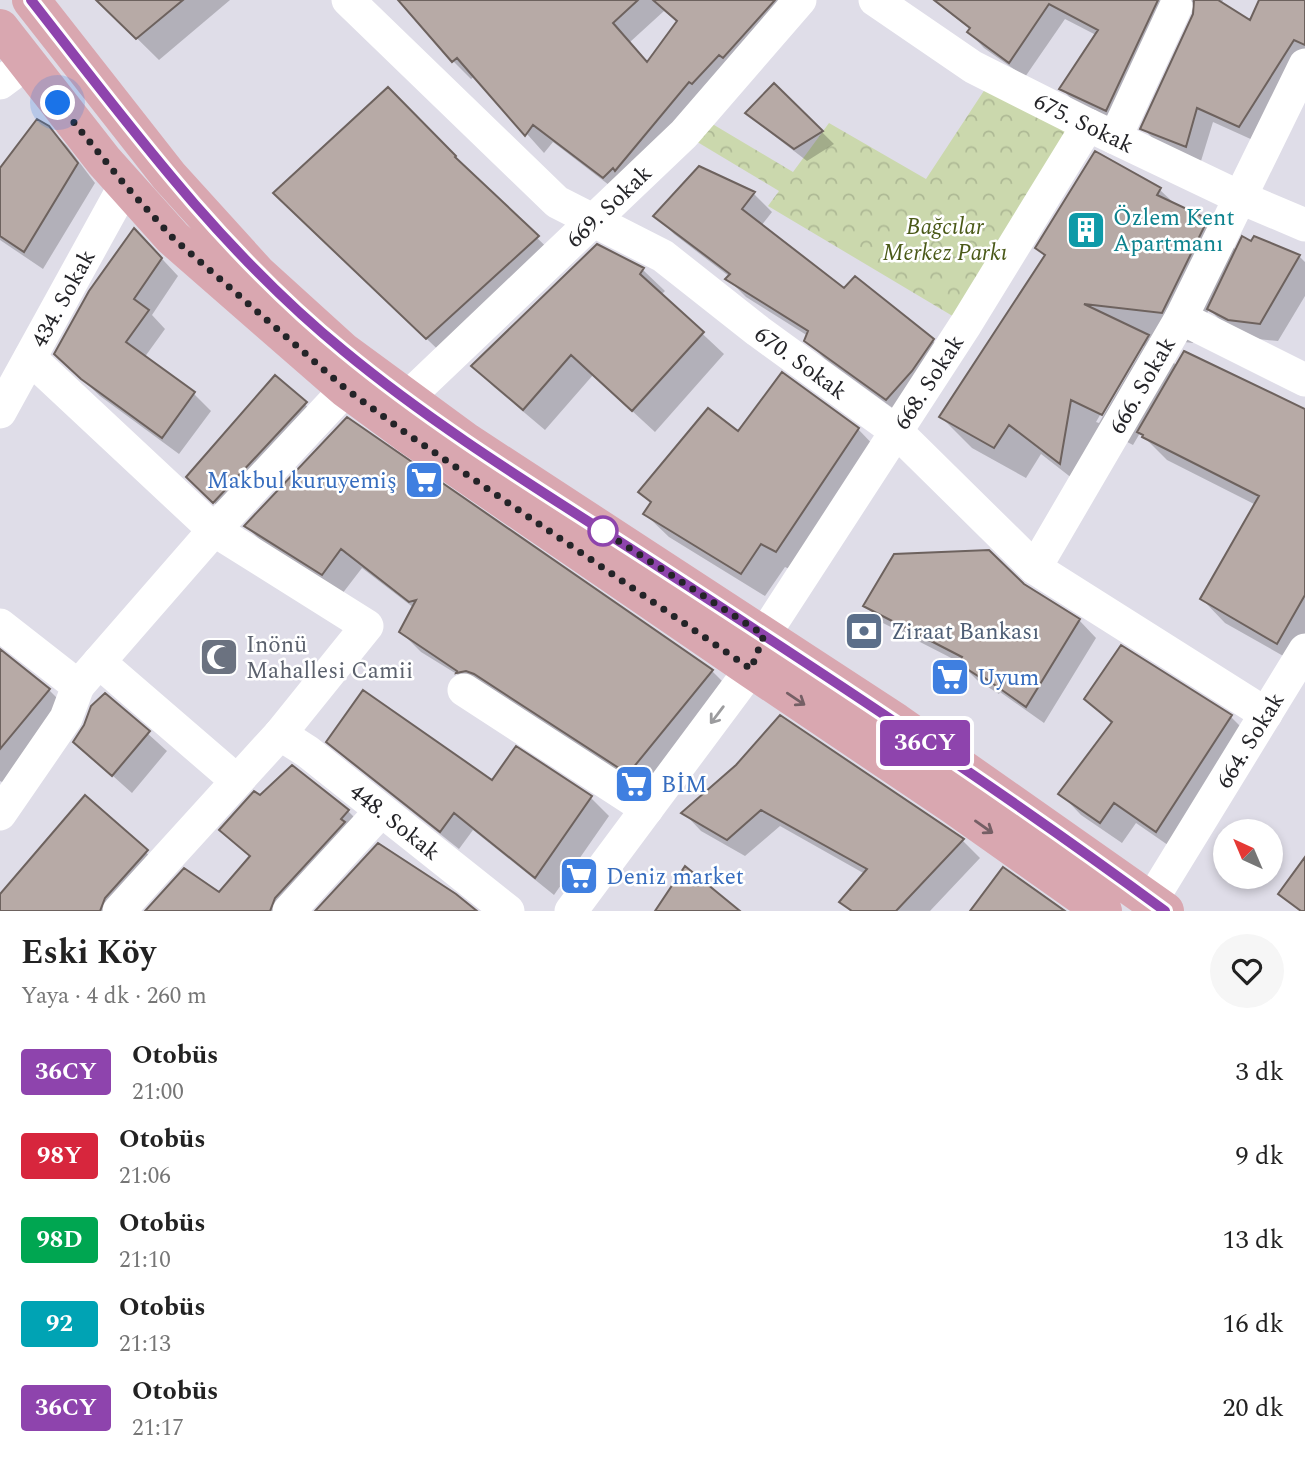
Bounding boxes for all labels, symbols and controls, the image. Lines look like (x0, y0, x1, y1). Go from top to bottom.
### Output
street label: 675. Sokak (1027, 84, 1140, 163)
your location (40, 85, 75, 120)
street label: 669. Sokak (559, 157, 661, 257)
place label: Özlem Kent Apartmanı (1113, 201, 1235, 262)
building icon: Özlem Kent Apartmanı (1065, 209, 1107, 251)
park label: Bağcılar Merkez Parkı (883, 210, 1007, 271)
street label: 434. Sokak (23, 243, 105, 354)
street label: 670. Sokak (746, 318, 854, 409)
street label: 668. Sokak (886, 328, 974, 437)
street label: 666. Sokak (1101, 330, 1186, 441)
supermarket icon: Makbul kuruyemiş (403, 459, 445, 501)
place label: Makbul kuruyemiş (207, 464, 397, 499)
unlabelled marker (588, 516, 618, 546)
bank icon: Ziraat Bankası (843, 610, 885, 652)
place label: Ziraat Bankası (891, 615, 1039, 650)
place label: Inönü Mahallesi Camii (246, 628, 413, 689)
mosque icon: Inönü Mahallesi Camii (198, 636, 240, 678)
supermarket icon: Uyum (929, 656, 971, 698)
place label: Uyum (977, 661, 1039, 696)
street label: 664. Sokak (1208, 686, 1294, 796)
one-way arrow (785, 693, 805, 707)
one-way arrow (710, 705, 725, 724)
line badge: 36CY (876, 720, 974, 766)
text: 36CY (894, 725, 956, 761)
supermarket icon: BİM (613, 763, 655, 805)
place label: BİM (661, 768, 707, 803)
street label: 448. Sokak (342, 776, 448, 870)
north arrow (1213, 819, 1283, 889)
map controls (1213, 819, 1283, 889)
one-way arrow (974, 820, 993, 834)
supermarket icon: Deniz market (558, 855, 600, 897)
place label: Deniz market (606, 860, 744, 895)
text: Eski Köy (21, 928, 156, 978)
button: heart (1210, 934, 1284, 1008)
text: Yaya · 4 dk · 260 m (21, 979, 207, 1014)
text: Otobüs (132, 1035, 218, 1075)
text: 3 dk (1235, 1052, 1284, 1092)
text: 36CY (35, 1054, 97, 1090)
text: 21:00 (132, 1075, 184, 1110)
text: Otobüs (119, 1119, 206, 1159)
text: 9 dk (1235, 1136, 1284, 1176)
text: 98Y (37, 1138, 82, 1174)
text: 21:06 (119, 1159, 171, 1194)
text: Otobüs (119, 1203, 206, 1243)
text: 13 dk (1222, 1220, 1284, 1260)
text: 98D (36, 1222, 83, 1258)
text: 21:10 (119, 1243, 171, 1278)
text: Otobüs (119, 1287, 206, 1327)
text: 16 dk (1222, 1304, 1284, 1344)
text: 92 (46, 1306, 73, 1342)
text: 21:13 (119, 1327, 171, 1362)
text: Otobüs (132, 1371, 218, 1411)
text: 20 dk (1222, 1388, 1284, 1428)
text: 36CY (35, 1390, 97, 1426)
text: 21:17 (132, 1411, 184, 1446)

